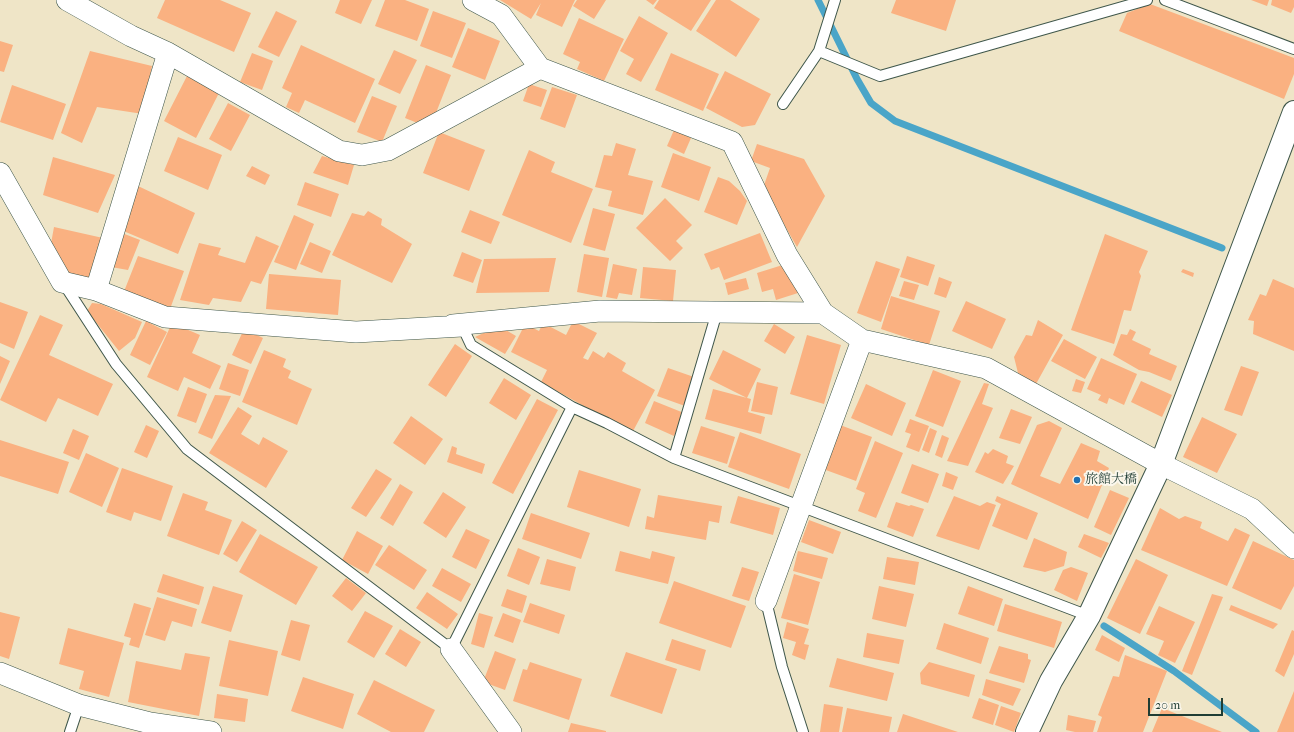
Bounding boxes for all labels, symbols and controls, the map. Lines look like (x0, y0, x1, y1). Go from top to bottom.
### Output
place label: 旅館大橋 (1085, 472, 1137, 488)
marker: 旅館大橋 (1072, 475, 1082, 485)
scale bar (1150, 690, 1225, 716)
text: 20 m (1155, 698, 1180, 712)

